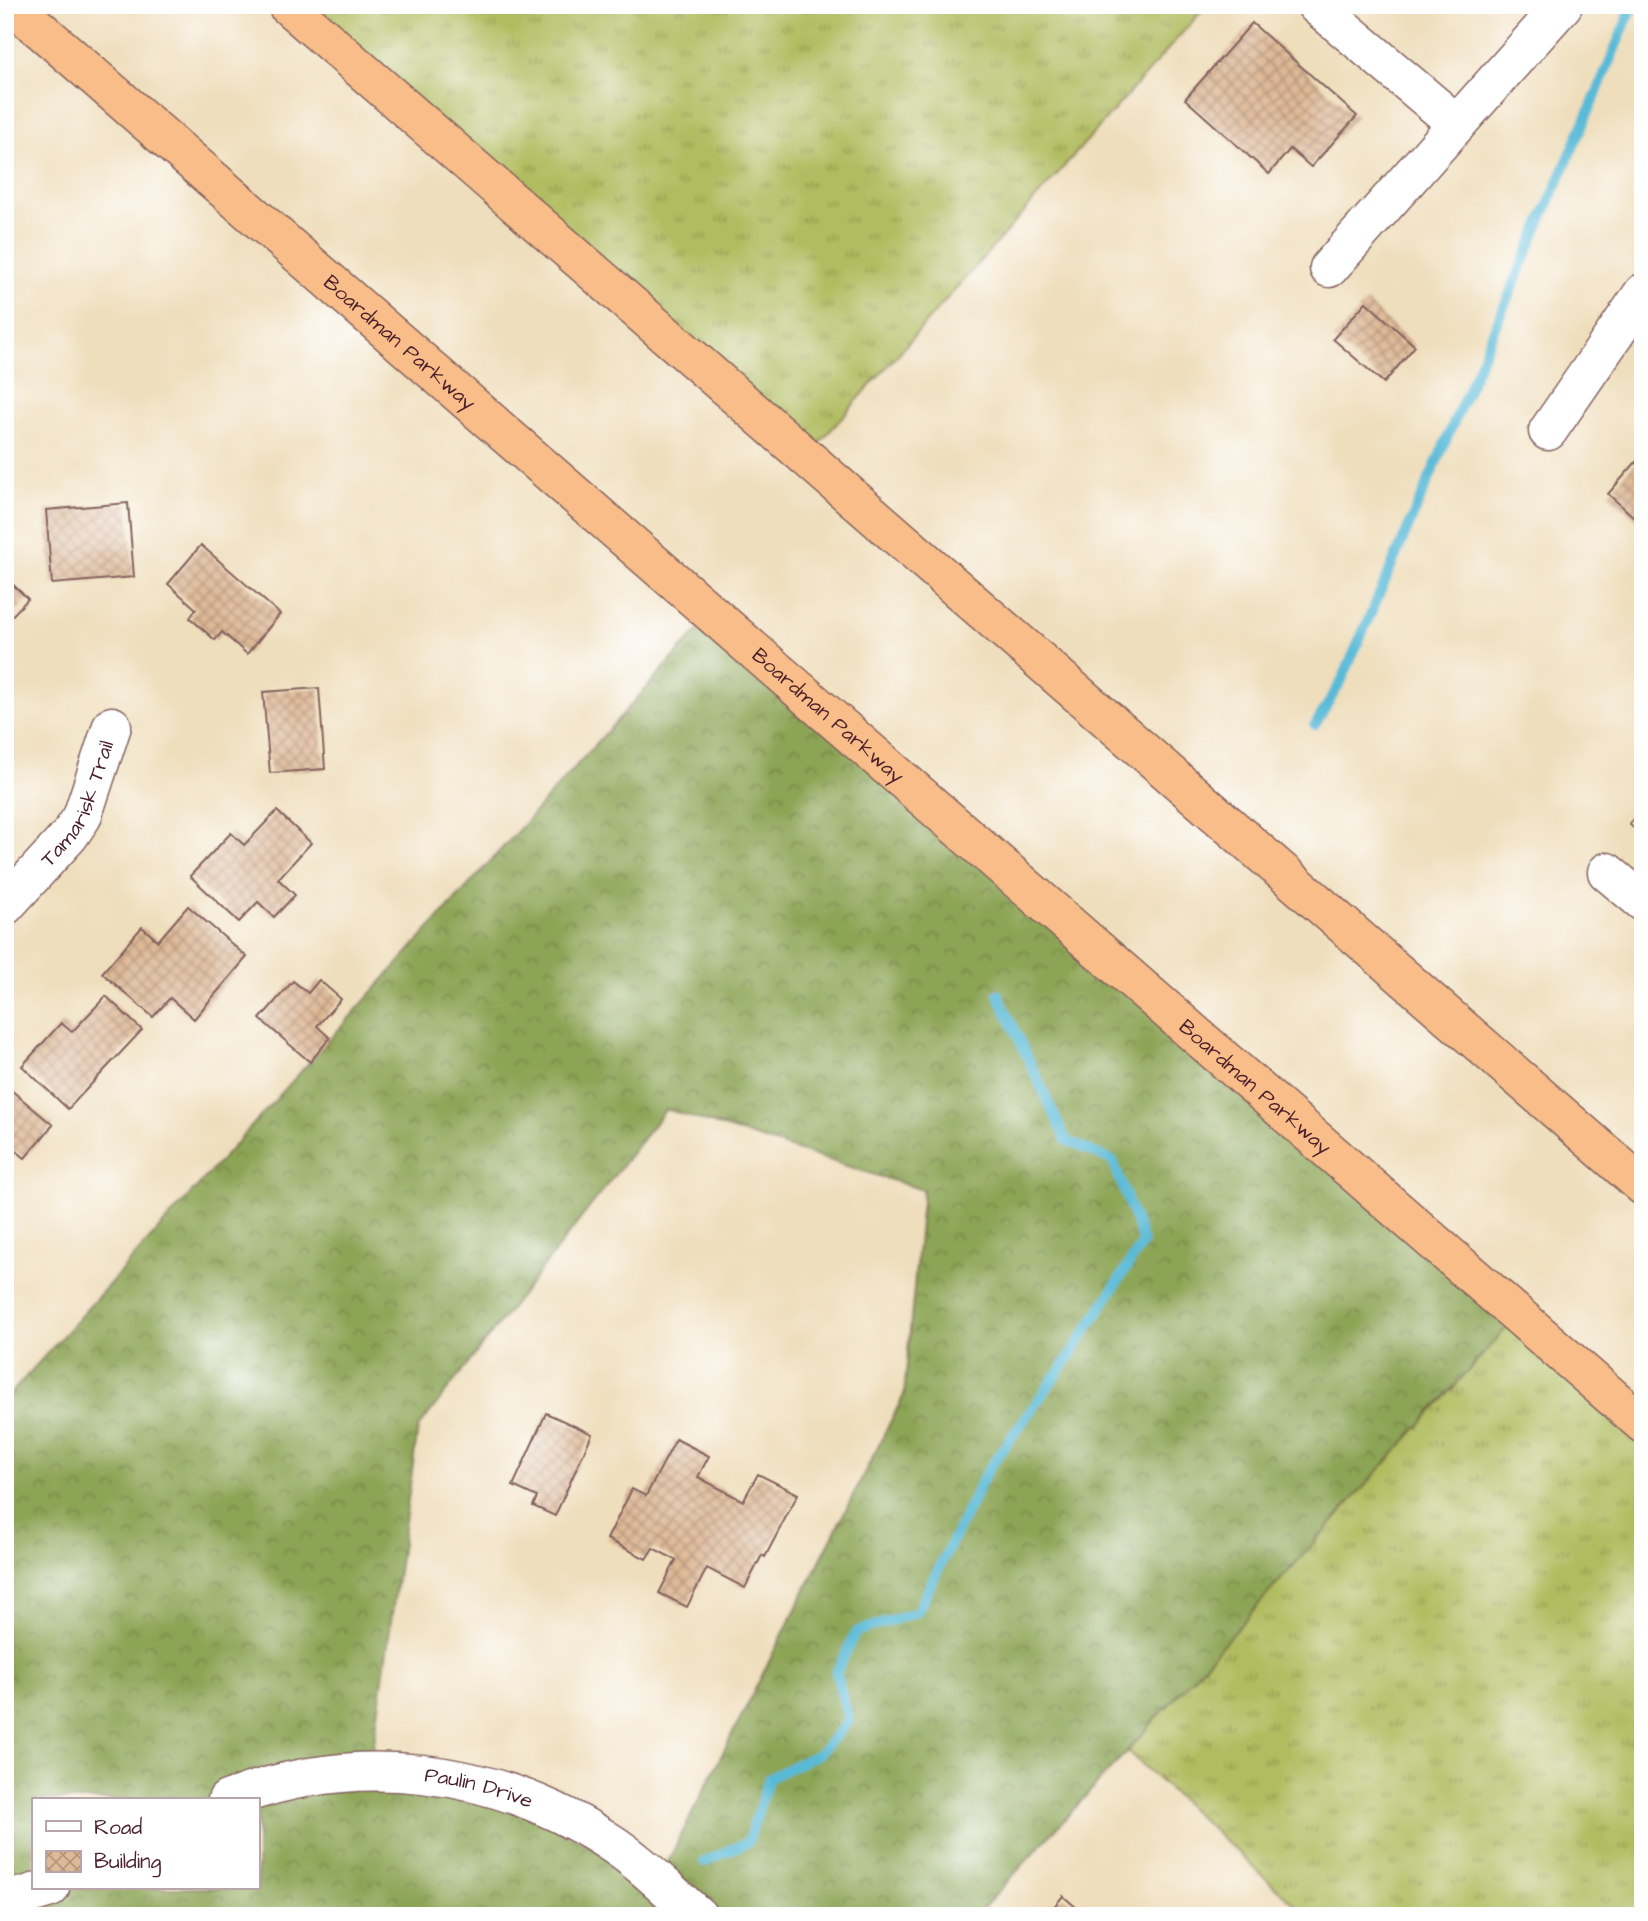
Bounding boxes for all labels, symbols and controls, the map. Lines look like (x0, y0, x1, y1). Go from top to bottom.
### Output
street label: Boardman Parkway (317, 268, 482, 419)
street label: Boardman Parkway (745, 641, 911, 792)
street label: Tamarisk Trail (34, 737, 121, 873)
street label: Boardman Parkway (1172, 1013, 1338, 1163)
street label: Paulin Drive (423, 1760, 537, 1816)
legend (32, 1798, 259, 1890)
text: Road (94, 1813, 142, 1842)
text: Building (94, 1847, 162, 1878)

